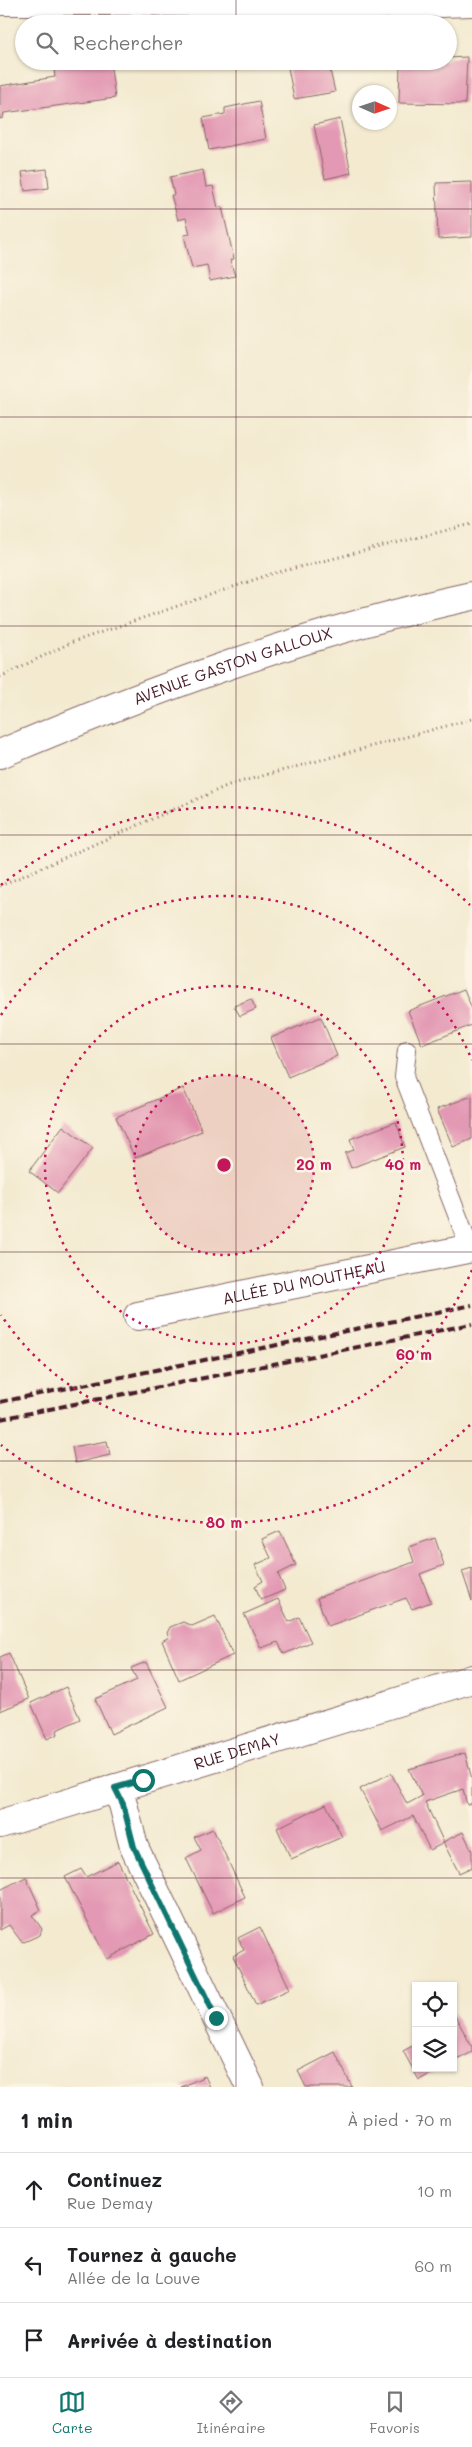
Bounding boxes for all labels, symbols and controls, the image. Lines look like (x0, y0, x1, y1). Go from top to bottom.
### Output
search box (15, 15, 457, 70)
icon: search (33, 29, 61, 57)
text: Rechercher (73, 30, 183, 55)
north arrow (352, 85, 397, 130)
street label: AVENUE GASTON GALLOUX (130, 621, 335, 709)
text: 20 m (296, 1154, 332, 1174)
text: 40 m (385, 1154, 421, 1174)
centre of rings (215, 1156, 233, 1174)
street label: ALLÉE DU MOUTHEAU (220, 1255, 387, 1309)
text: 60 m (396, 1344, 432, 1364)
text: 80 m (206, 1512, 242, 1532)
street label: RUE DEMAY (191, 1727, 283, 1774)
route start (132, 1769, 155, 1792)
map controls (412, 1982, 457, 2072)
button: locate (412, 1982, 457, 2027)
route end (205, 2007, 228, 2030)
button: layers (412, 2027, 457, 2072)
text: 1 min (20, 2106, 73, 2133)
text: À pied · 70 m (347, 2109, 452, 2130)
text: Continuez (67, 2167, 162, 2192)
icon: ahead (20, 2176, 48, 2204)
text: 10 m (417, 2180, 452, 2201)
text: Rue Demay (67, 2192, 153, 2213)
text: Tournez à gauche (67, 2242, 236, 2267)
icon: left (20, 2251, 48, 2279)
text: 60 m (415, 2255, 452, 2276)
text: Allée de la Louve (67, 2267, 200, 2288)
icon: arrive (20, 2326, 48, 2354)
text: Arrivée à destination (67, 2328, 272, 2353)
tab: Carte (52, 2388, 93, 2437)
tab: Itinéraire (197, 2388, 265, 2437)
tab: Favoris (370, 2388, 420, 2437)

